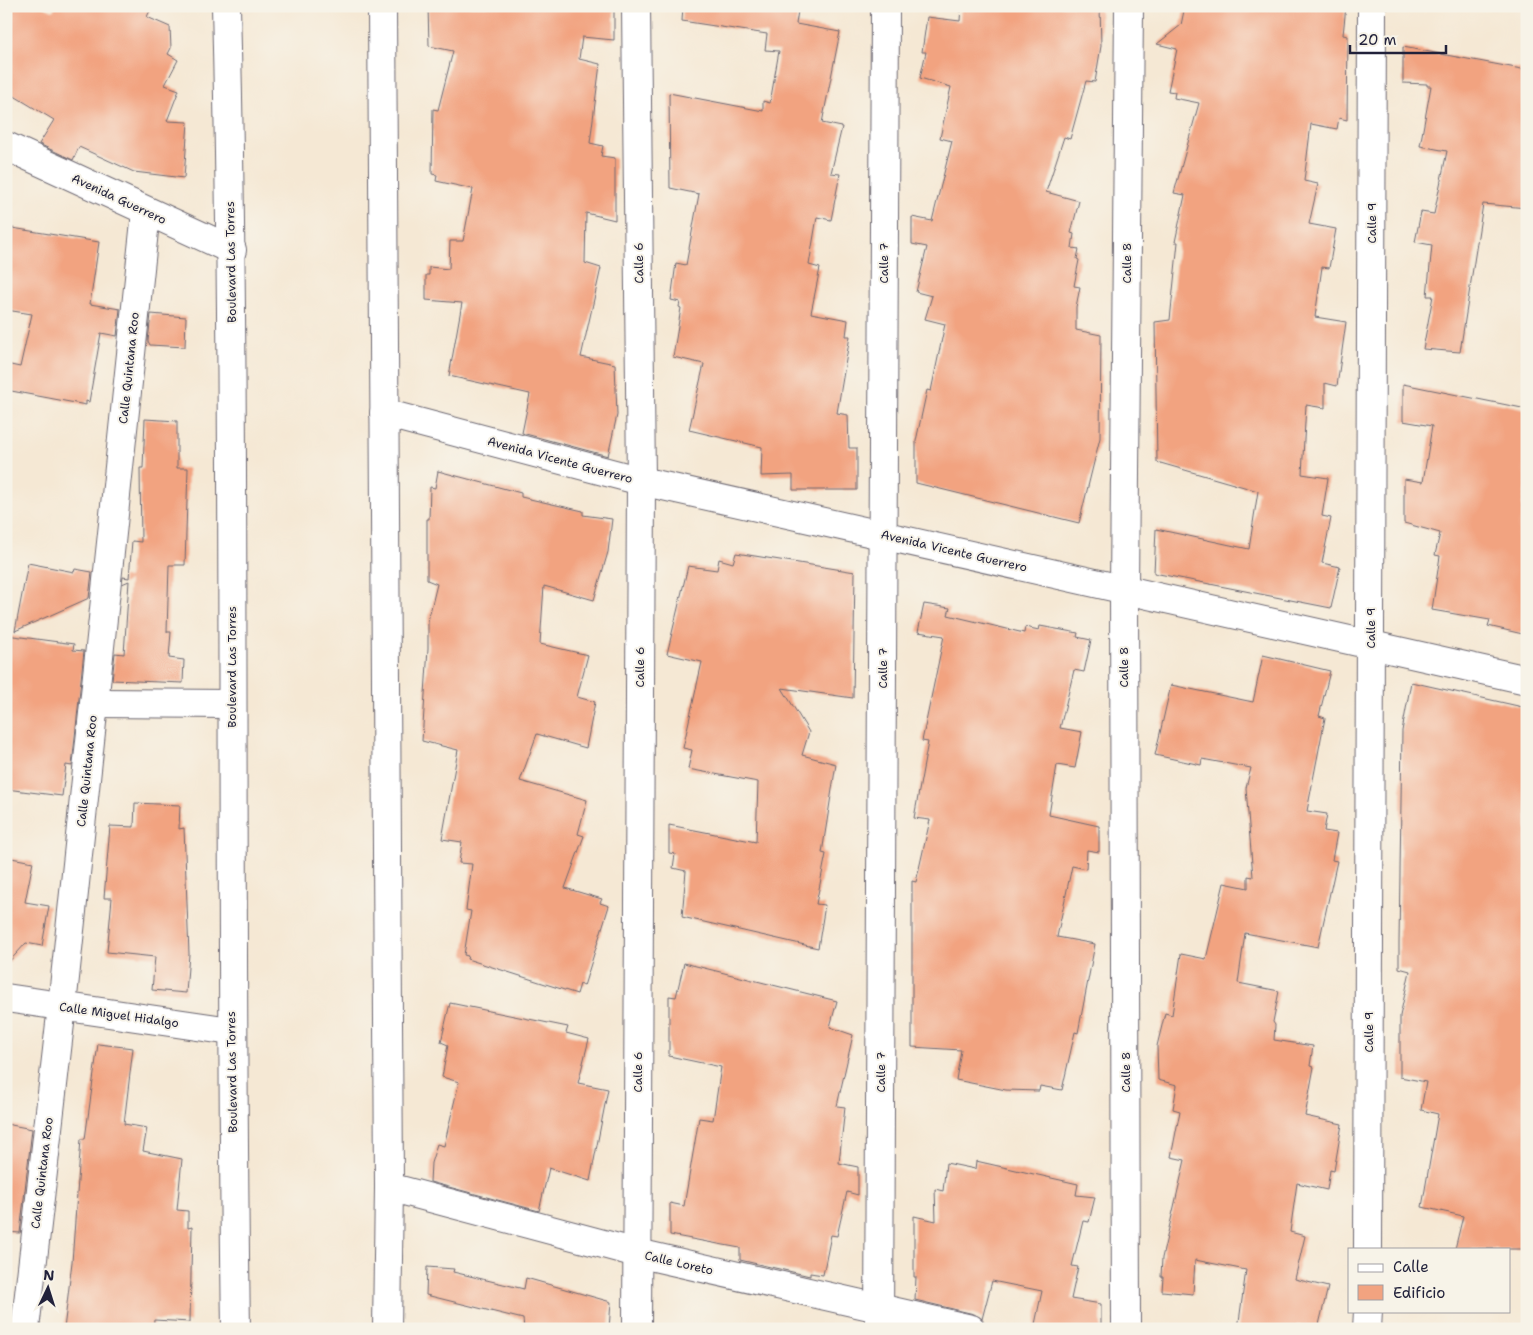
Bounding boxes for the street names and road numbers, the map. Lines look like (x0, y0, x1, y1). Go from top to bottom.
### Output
street label: Avenida Guerrero (69, 170, 169, 228)
street label: Boulevard Las Torres (222, 201, 240, 323)
street label: Calle 9 (1364, 202, 1380, 244)
street label: Calle 6 (631, 242, 647, 284)
street label: Calle 7 (876, 242, 892, 284)
street label: Calle 8 (1119, 242, 1135, 284)
street label: Calle Quintana Roo (115, 311, 143, 425)
street label: Avenida Vicente Guerrero (486, 433, 634, 487)
street label: Avenida Vicente Guerrero (879, 526, 1029, 576)
street label: Boulevard Las Torres (224, 606, 240, 728)
street label: Calle 9 (1363, 607, 1379, 649)
street label: Calle 6 (632, 646, 648, 688)
street label: Calle 8 (1116, 646, 1132, 688)
street label: Calle 7 (875, 647, 891, 689)
street label: Calle Quintana Roo (73, 714, 101, 828)
street label: Calle Miguel Hidalgo (58, 999, 180, 1031)
street label: Boulevard Las Torres (223, 1011, 241, 1133)
street label: Calle 9 (1361, 1011, 1377, 1053)
street label: Calle 6 (630, 1051, 646, 1093)
street label: Calle 7 (873, 1051, 889, 1093)
street label: Calle 8 (1118, 1051, 1134, 1093)
street label: Calle Quintana Roo (27, 1116, 57, 1230)
street label: Calle Loreto (643, 1247, 715, 1279)

